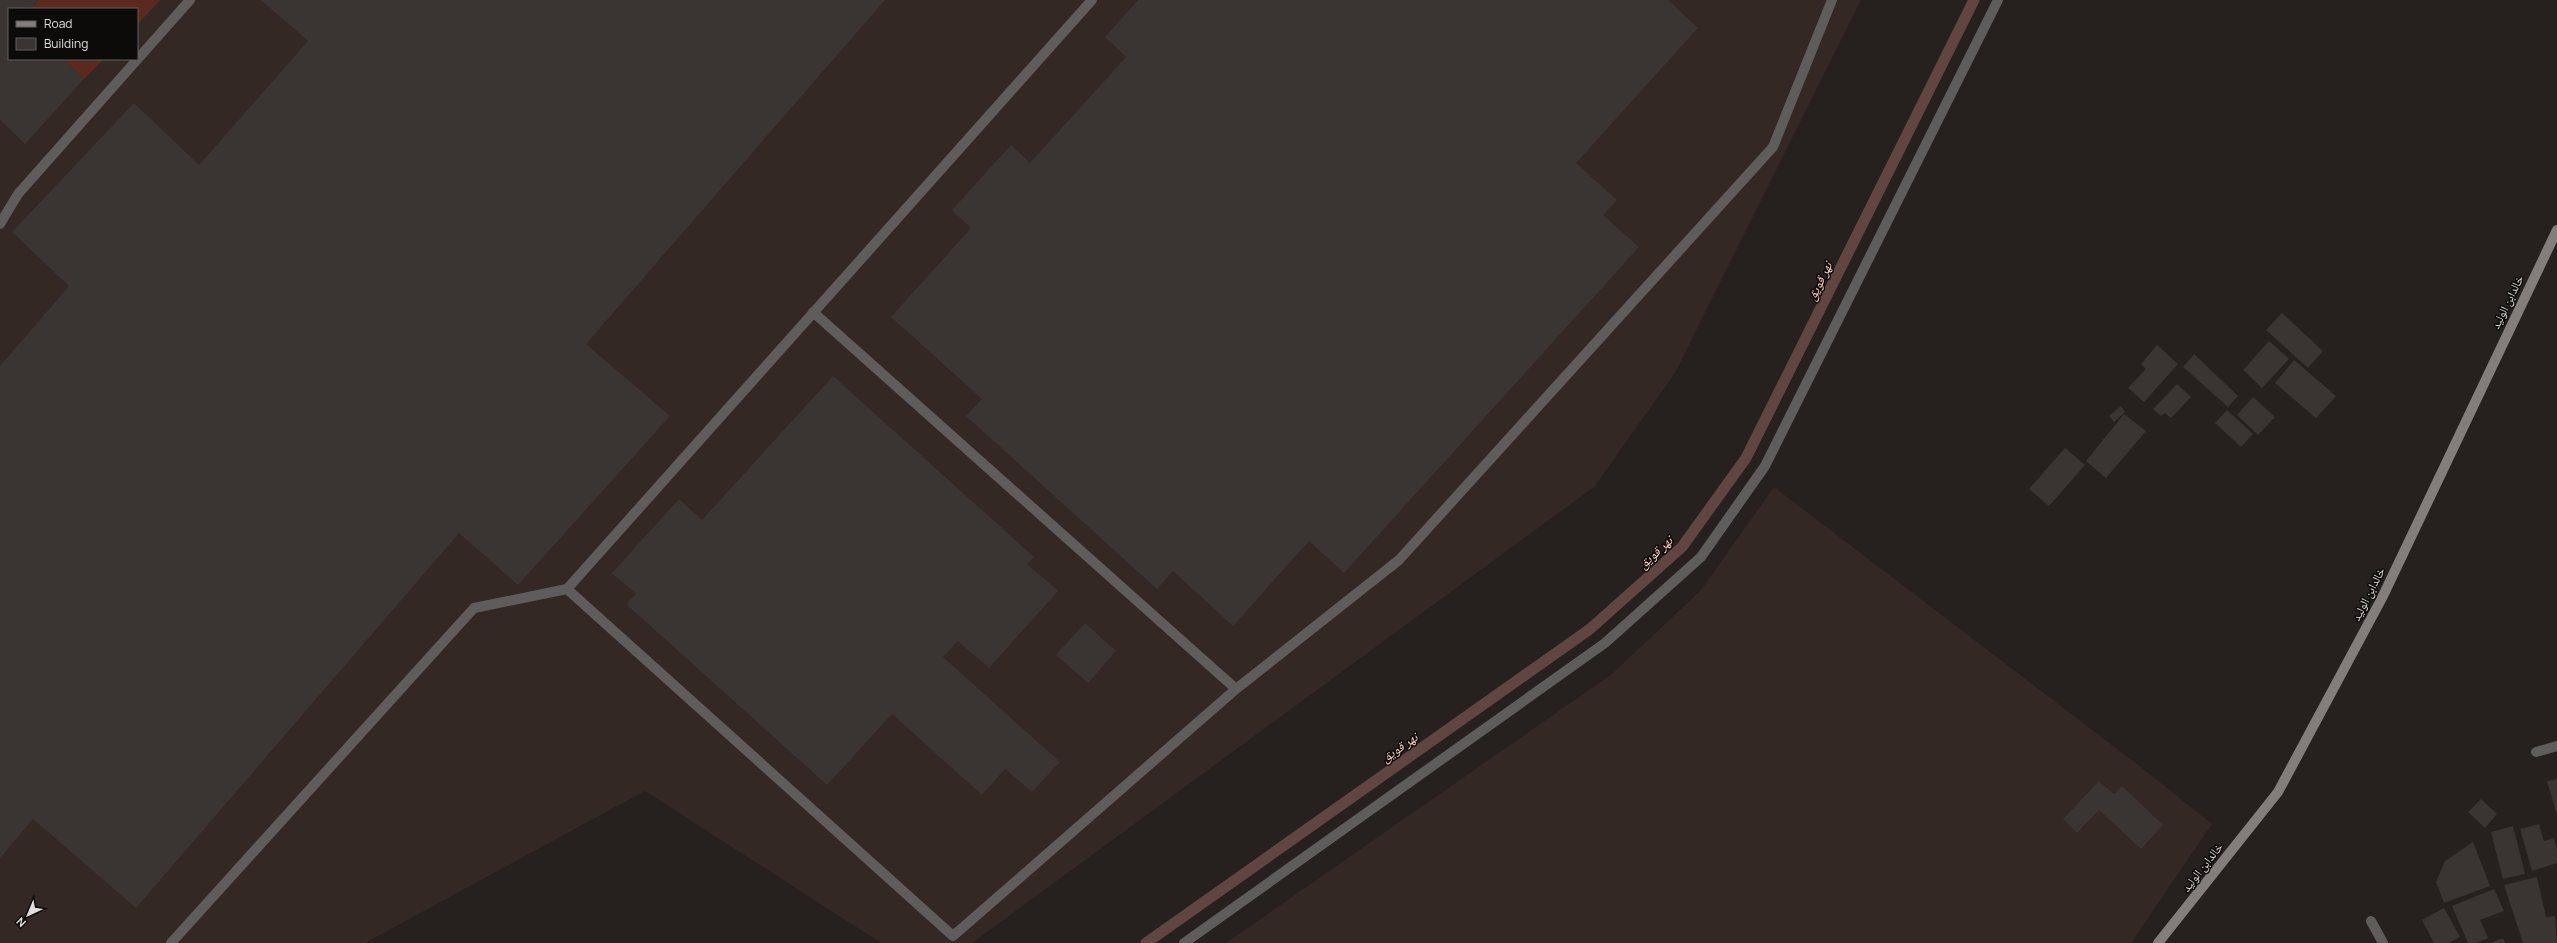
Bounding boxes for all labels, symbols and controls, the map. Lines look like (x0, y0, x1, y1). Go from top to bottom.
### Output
legend (8, 8, 138, 60)
text: Road (44, 15, 72, 32)
text: Building (44, 35, 88, 52)
water label: نهر قويق (1802, 257, 1837, 303)
street label: خالدابن الوليد (2487, 272, 2528, 332)
water label: نهر قويق (1634, 530, 1678, 572)
street label: خالدابن الوليد (2347, 564, 2389, 624)
water label: نهر قويق (1377, 727, 1423, 766)
street label: خالدابن الوليد (2177, 839, 2227, 895)
north arrow (8, 895, 48, 935)
text: N (13, 914, 29, 931)

